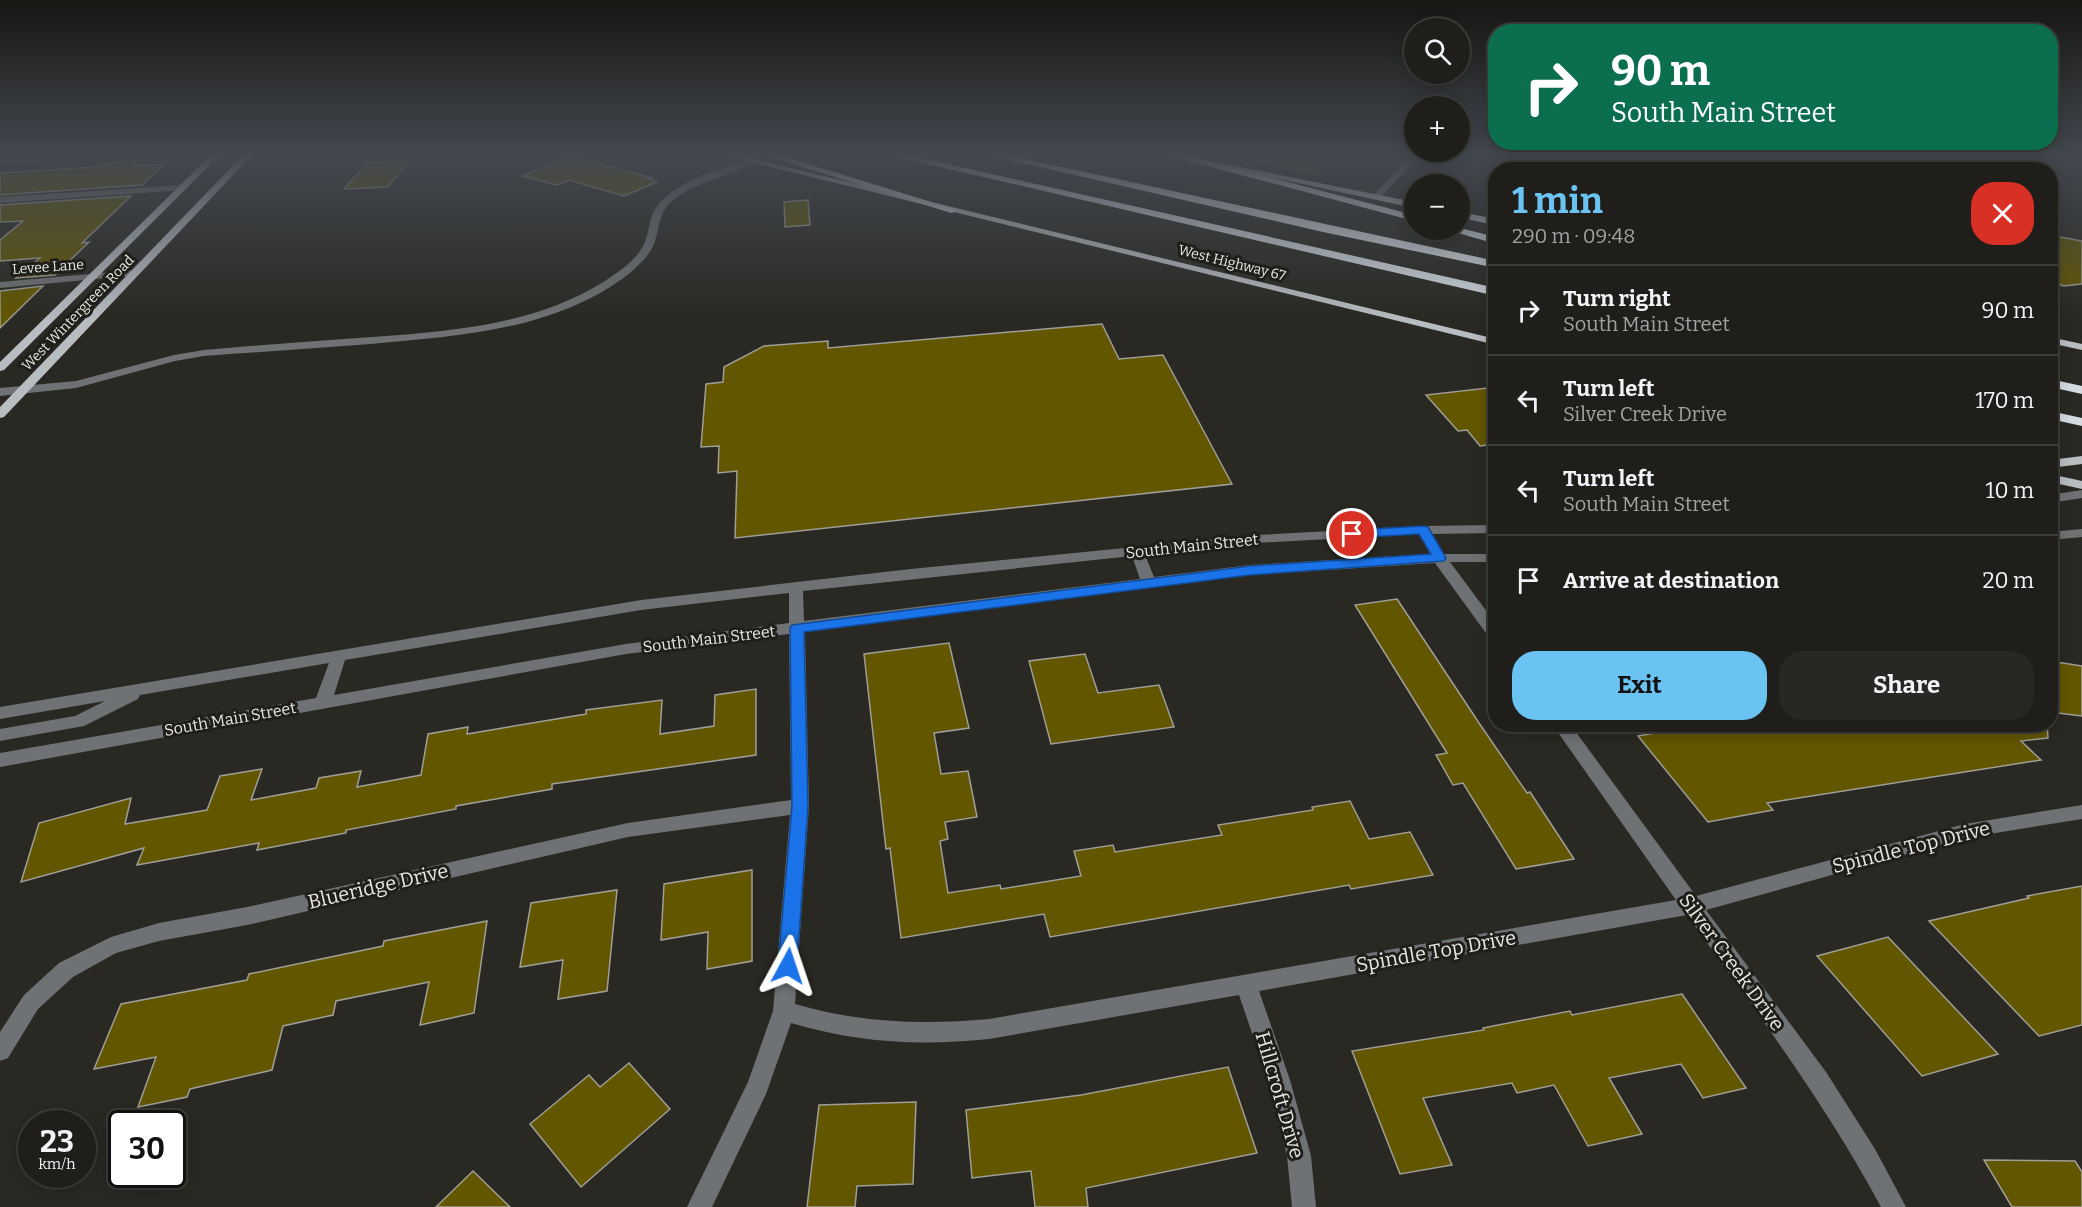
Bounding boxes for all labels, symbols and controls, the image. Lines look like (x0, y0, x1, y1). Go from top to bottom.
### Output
map controls (1404, 18, 1470, 240)
button: search (1404, 18, 1470, 84)
text: 90 m (1611, 46, 1710, 96)
icon: right (1512, 48, 1590, 126)
button: + (1404, 96, 1470, 162)
text: South Main Street (1611, 97, 1836, 129)
button: − (1404, 174, 1470, 240)
text: 1 min (1512, 179, 1603, 223)
button: close (1971, 182, 2034, 245)
text: 290 m · 09:48 (1512, 224, 1635, 248)
street label: West Highway 67 (1176, 241, 1288, 285)
street label: West Wintergreen Road (18, 252, 138, 374)
street label: Levee Lane (12, 256, 84, 278)
text: Turn right (1563, 285, 1671, 312)
icon: right (1512, 294, 1545, 327)
text: 90 m (1982, 297, 2034, 324)
text: South Main Street (1563, 312, 1730, 336)
text: Turn left (1563, 375, 1655, 402)
icon: left (1512, 384, 1545, 417)
text: 170 m (1975, 387, 2034, 414)
text: Silver Creek Drive (1563, 402, 1727, 426)
text: Turn left (1563, 465, 1655, 492)
icon: left (1512, 474, 1545, 507)
text: 10 m (1986, 477, 2034, 504)
text: South Main Street (1563, 492, 1730, 516)
pin (1326, 508, 1377, 559)
icon: arrive (1335, 517, 1368, 550)
street label: South Main Street (1125, 530, 1259, 562)
icon: arrive (1512, 564, 1545, 597)
text: Arrive at destination (1563, 567, 1779, 594)
text: 20 m (1983, 567, 2034, 594)
street label: South Main Street (642, 621, 777, 657)
button: Exit (1512, 651, 1767, 720)
button: Share (1779, 651, 2034, 720)
street label: South Main Street (163, 698, 297, 740)
street label: Spindle Top Drive (1830, 816, 1992, 878)
street label: Blueridge Drive (305, 858, 451, 914)
street label: Silver Creek Drive (1674, 889, 1790, 1035)
street label: Spindle Top Drive (1354, 925, 1518, 977)
position arrow (756, 934, 820, 998)
street label: Hillcroft Drive (1250, 1029, 1310, 1161)
speed limit sign: 30 (108, 1110, 186, 1188)
text: 23 (40, 1124, 74, 1160)
text: km/h (38, 1155, 76, 1173)

